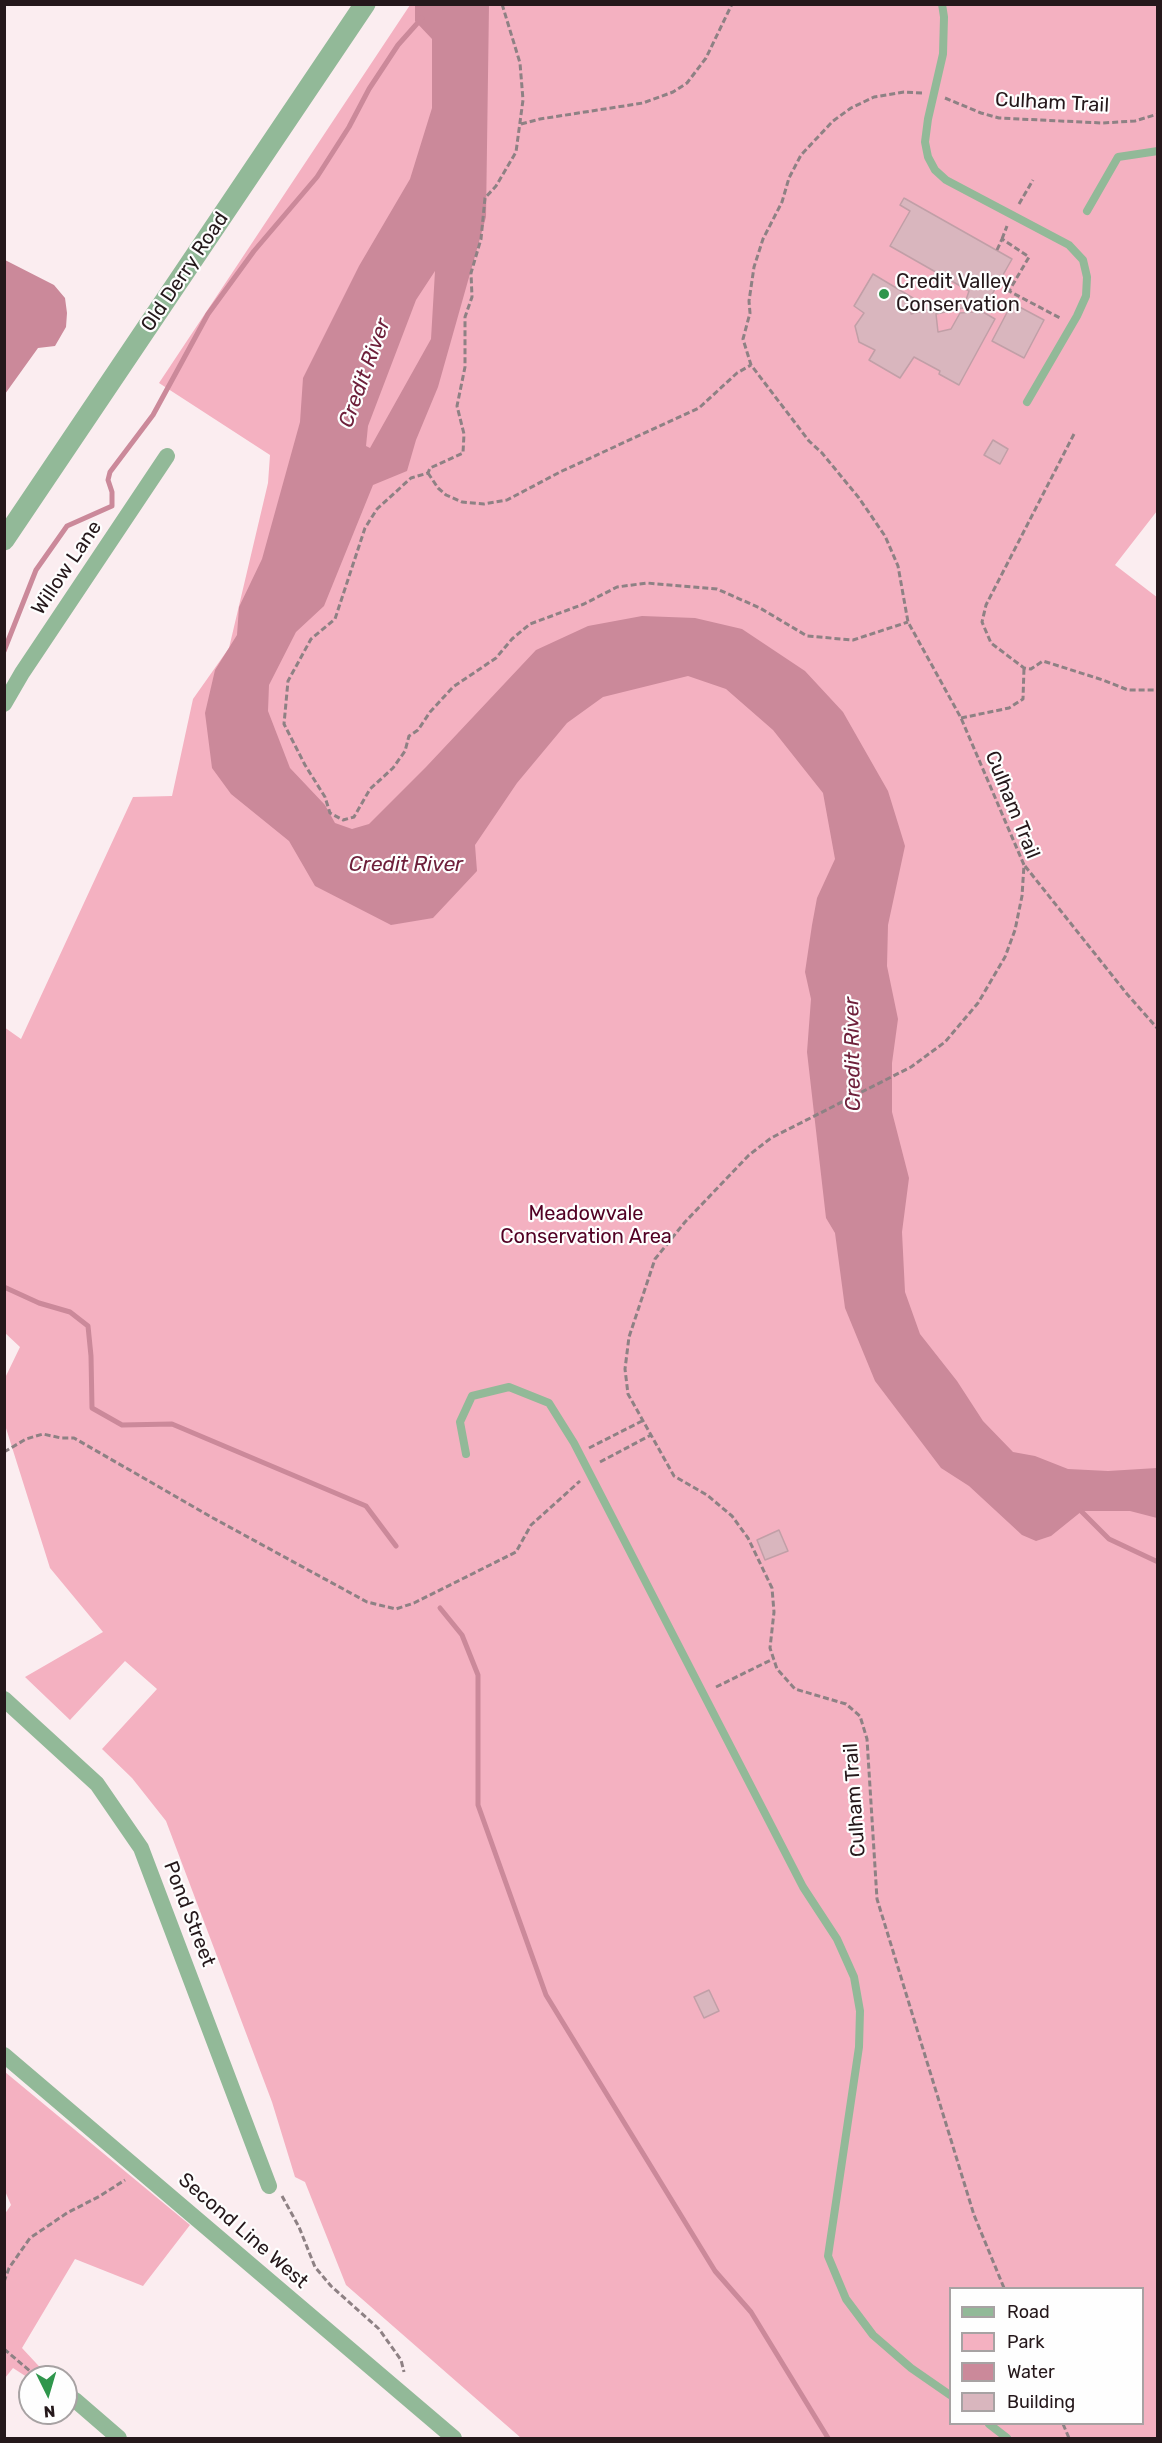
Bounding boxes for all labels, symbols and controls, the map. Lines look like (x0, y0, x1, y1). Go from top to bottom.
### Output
street label: Culham Trail (994, 88, 1110, 118)
street label: Old Derry Road (136, 208, 234, 336)
place label: Credit Valley Conservation (896, 270, 1020, 317)
marker: Credit Valley Conservation (877, 287, 891, 301)
water label: Credit River (334, 315, 396, 431)
street label: Willow Lane (27, 516, 107, 620)
street label: Culham Trail (979, 748, 1045, 862)
water label: Credit River (349, 852, 463, 878)
water label: Credit River (839, 997, 867, 1111)
park label: Meadowvale Conservation Area (500, 1202, 672, 1249)
street label: Culham Trail (839, 1742, 871, 1858)
street label: Pond Street (158, 1858, 220, 1970)
street label: Second Line West (173, 2168, 313, 2294)
legend (949, 2287, 1144, 2425)
text: Road (1007, 2301, 1050, 2323)
text: Park (1007, 2331, 1044, 2353)
text: Water (1007, 2361, 1055, 2383)
north arrow (18, 2365, 78, 2425)
text: Building (1007, 2391, 1075, 2413)
text: N (43, 2401, 56, 2421)

